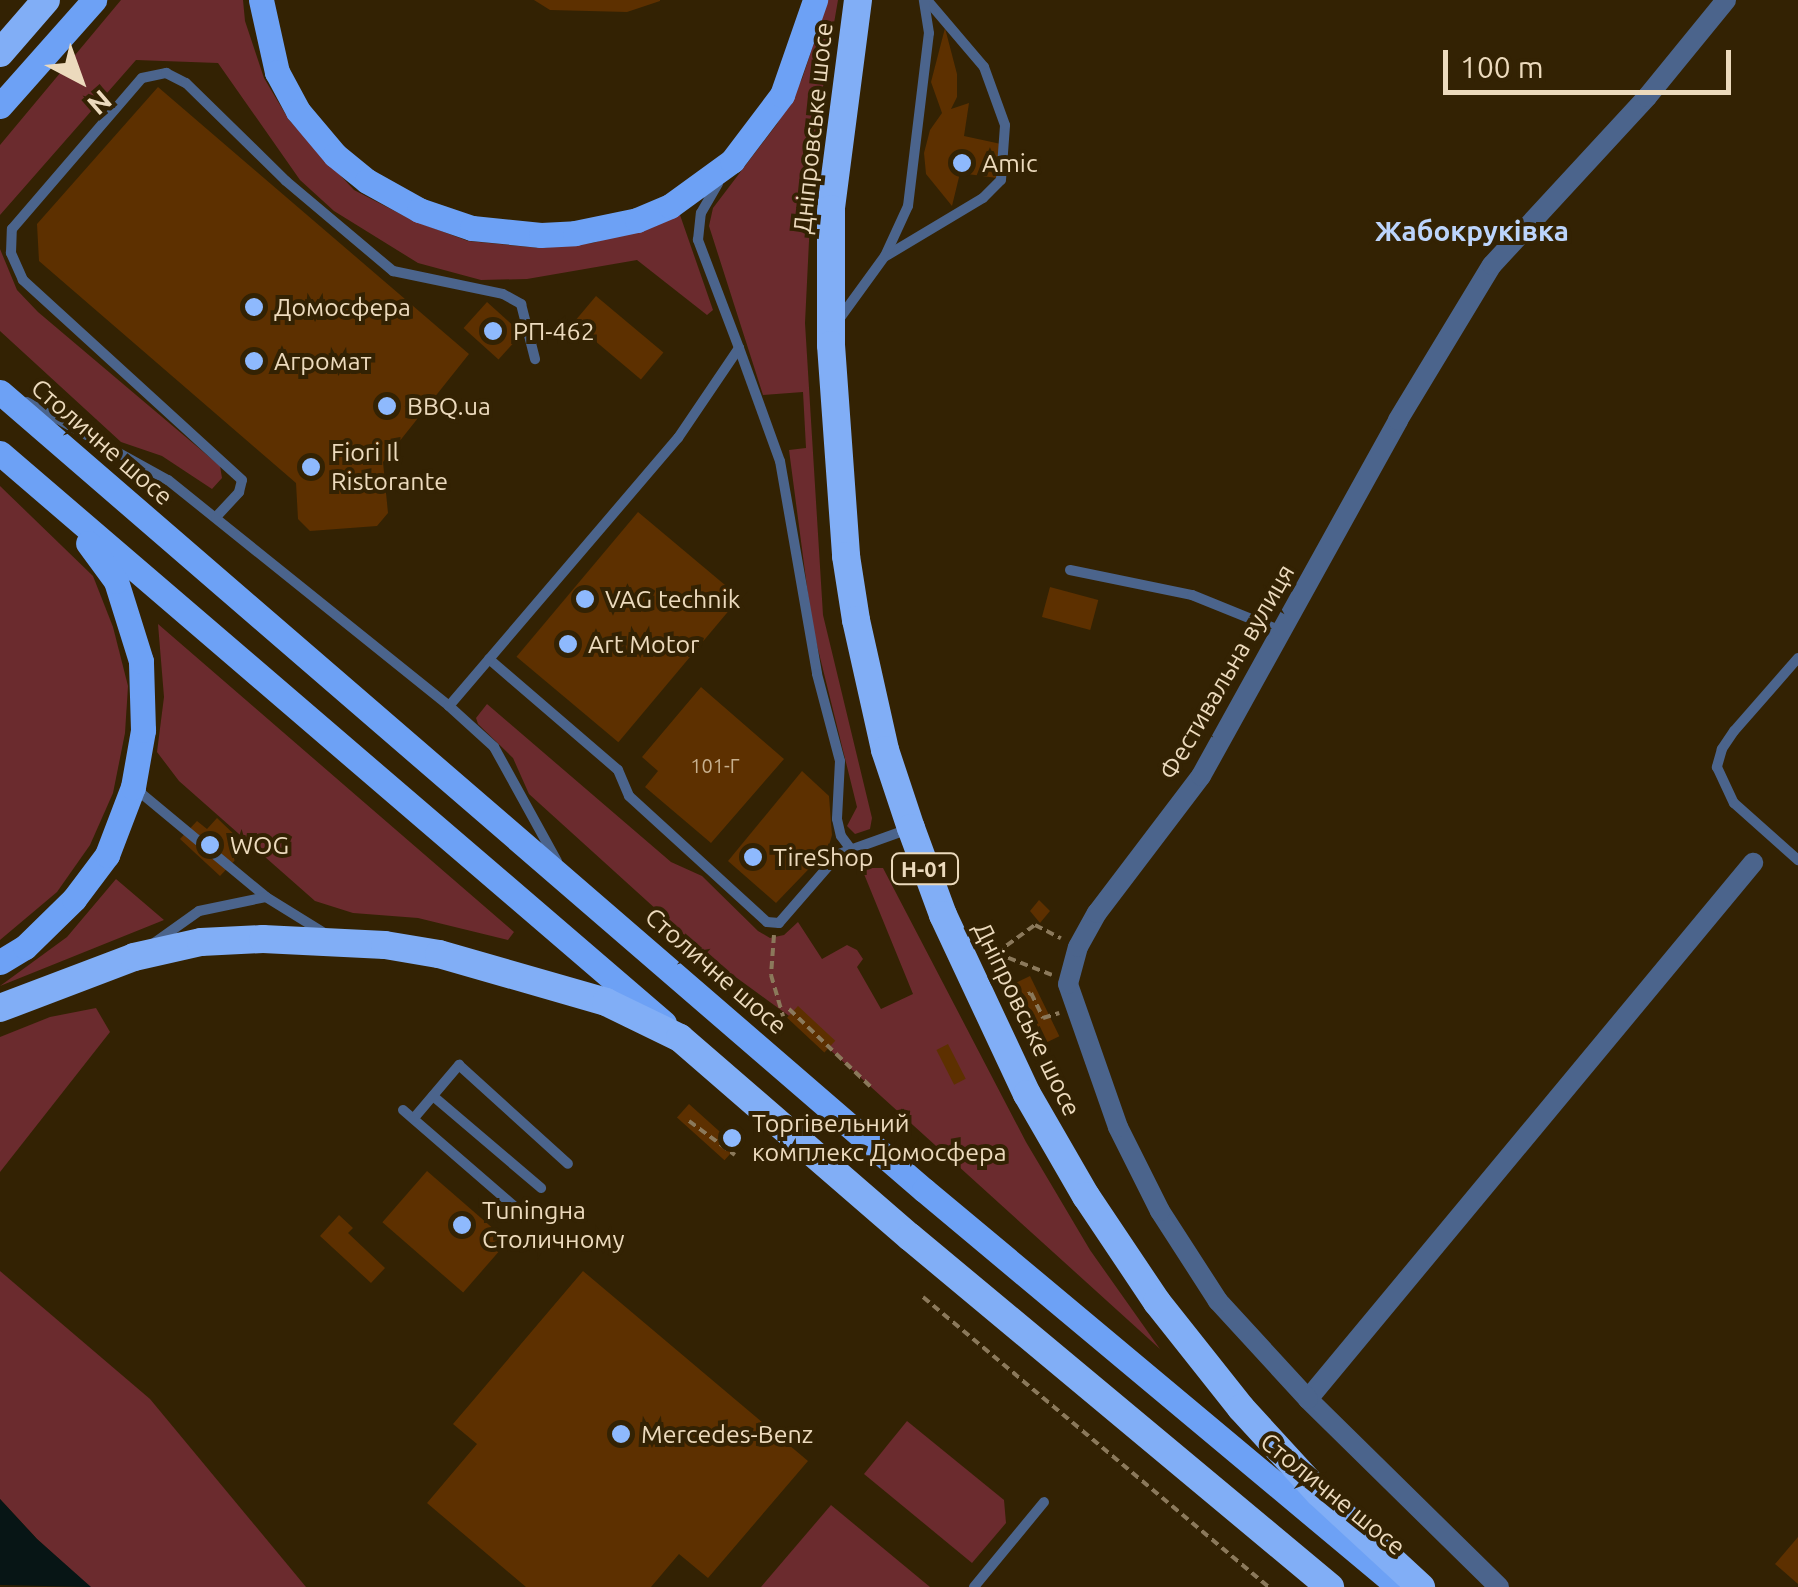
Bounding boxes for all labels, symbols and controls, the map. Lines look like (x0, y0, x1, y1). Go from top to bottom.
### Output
street label: Дніпровське шосе (787, 21, 839, 235)
north arrow (30, 30, 130, 130)
scale bar (1448, 30, 1736, 92)
text: 100 m (1460, 50, 1544, 84)
text: N (82, 84, 118, 122)
place label: Amic (982, 148, 1038, 178)
marker: Amic (951, 152, 973, 174)
district label: Жабокруківка (1375, 214, 1569, 248)
place label: Домосфера (274, 292, 411, 322)
marker: Домосфера (243, 296, 265, 318)
place label: РП-462 (513, 316, 595, 346)
marker: РП-462 (482, 320, 504, 342)
place label: Агромат (274, 346, 372, 376)
marker: Агромат (243, 350, 265, 372)
street label: Столичне шосе (25, 372, 179, 512)
place label: BBQ.ua (407, 391, 491, 421)
marker: BBQ.ua (376, 395, 398, 417)
place label: Fiori Il Ristorante (331, 438, 448, 497)
marker: Fiori Il Ristorante (300, 456, 322, 478)
street label: Фестивальна вулиця (1153, 559, 1301, 785)
place label: VAG technik (605, 584, 740, 614)
marker: VAG technik (574, 588, 596, 610)
place label: Art Motor (588, 629, 699, 659)
marker: Art Motor (557, 633, 579, 655)
house number: 101-Г (690, 753, 740, 777)
place label: WOG (230, 830, 289, 860)
marker: WOG (199, 834, 221, 856)
place label: TireShop (773, 842, 873, 872)
marker: TireShop (742, 846, 764, 868)
road number: Н-01 (890, 852, 960, 886)
street label: Столичне шосе (639, 901, 793, 1041)
street label: Дніпровське шосе (967, 917, 1087, 1121)
place label: Торгівельний комплекс Домосфера (752, 1109, 1007, 1168)
marker: Торгівельний комплекс Домосфера (721, 1127, 743, 1149)
place label: Tuningна Столичному (482, 1196, 625, 1255)
marker: Tuningна Столичному (451, 1214, 473, 1236)
place label: Mercedes-Benz (641, 1419, 813, 1449)
marker: Mercedes-Benz (610, 1423, 632, 1445)
street label: Столичне шосе (1255, 1426, 1411, 1562)

